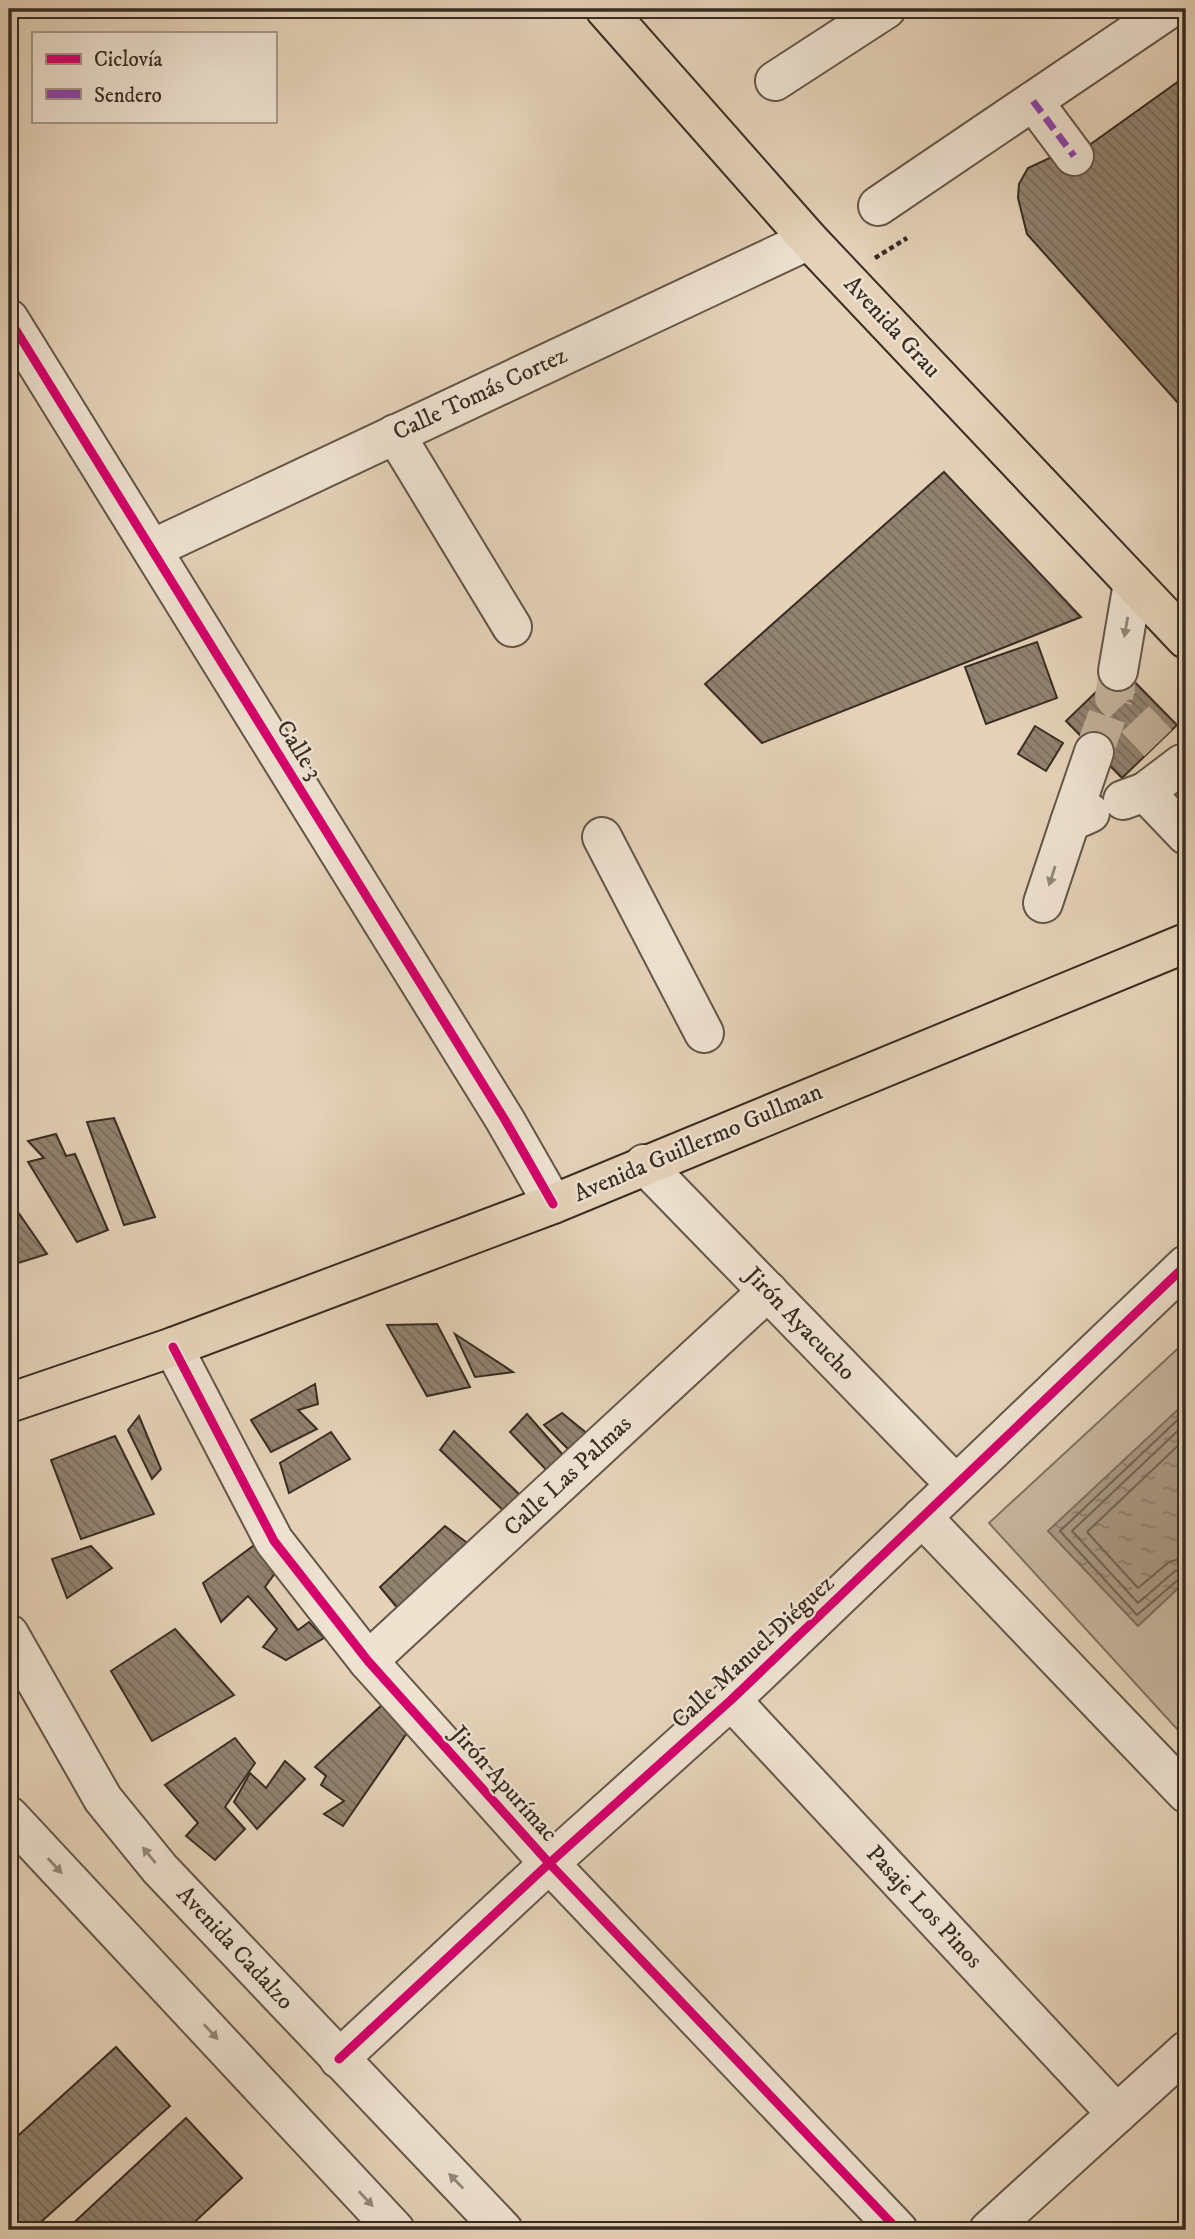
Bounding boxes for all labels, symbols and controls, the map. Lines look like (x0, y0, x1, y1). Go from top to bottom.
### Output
legend (32, 32, 276, 122)
text: Ciclovía (94, 47, 162, 73)
text: Sendero (94, 83, 162, 109)
street label: Avenida Grau (837, 270, 947, 384)
street label: Calle Tomás Cortez (388, 340, 572, 447)
one-way arrow (1120, 616, 1131, 638)
street label: Calle 3 (269, 715, 329, 785)
one-way arrow (1046, 865, 1057, 886)
street label: Avenida Guillermo Gullman (569, 1077, 827, 1209)
street label: Jirón Ayacucho (737, 1259, 862, 1387)
street label: Calle Las Palmas (498, 1409, 638, 1543)
street label: Calle Manuel Diéguez (665, 1568, 841, 1735)
street label: Jirón Apurímac (443, 1718, 564, 1848)
street label: Pasaje Los Pinos (859, 1839, 989, 1975)
one-way arrow (141, 1847, 156, 1865)
one-way arrow (47, 1857, 63, 1874)
street label: Avenida Cadalzo (170, 1880, 300, 2016)
one-way arrow (202, 2023, 218, 2040)
one-way arrow (449, 2173, 465, 2190)
one-way arrow (357, 2190, 374, 2207)

